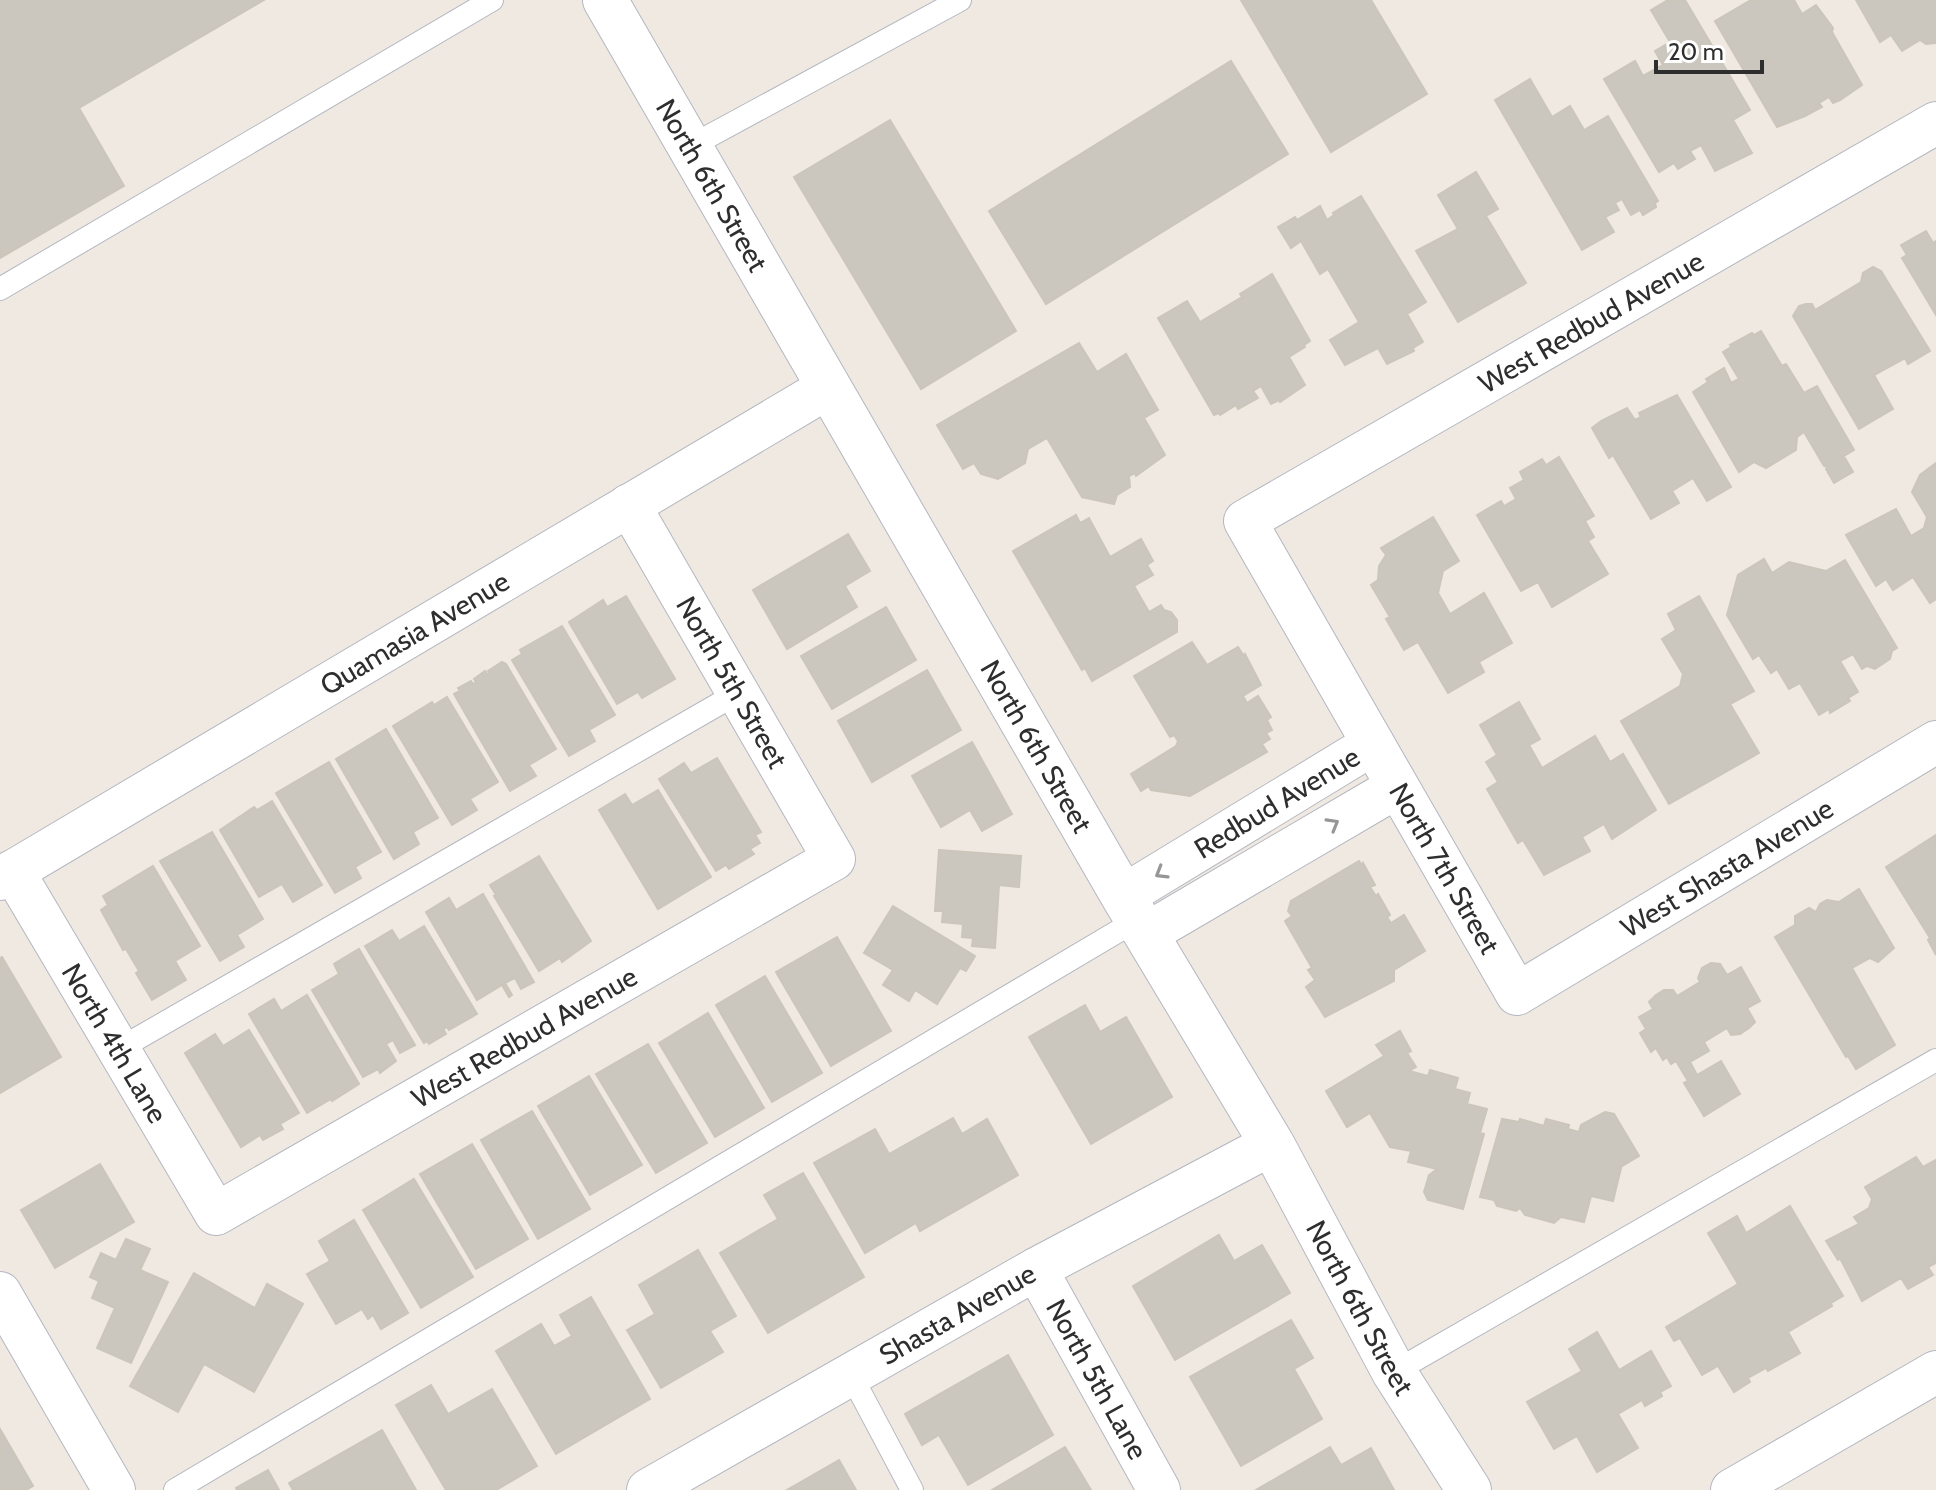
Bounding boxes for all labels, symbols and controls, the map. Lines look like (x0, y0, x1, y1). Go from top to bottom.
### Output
scale bar (1656, 24, 1762, 74)
text: 20 m (1668, 37, 1724, 66)
street label: North 6th Street (649, 93, 775, 277)
street label: West Redbud Avenue (1472, 244, 1710, 400)
street label: Quamasia Avenue (314, 564, 515, 702)
street label: North 5th Street (669, 590, 795, 774)
street label: North 6th Street (973, 654, 1100, 838)
street label: Redbud Avenue (1188, 739, 1366, 866)
street label: North 7th Street (1382, 777, 1507, 960)
street label: West Shasta Avenue (1615, 791, 1839, 945)
one-way arrow (1324, 819, 1339, 834)
one-way arrow (1155, 863, 1170, 879)
street label: North 4th Lane (55, 957, 175, 1129)
street label: West Redbud Avenue (405, 959, 643, 1115)
street label: North 6th Street (1299, 1214, 1421, 1401)
street label: Shasta Avenue (873, 1256, 1042, 1372)
street label: North 5th Lane (1039, 1293, 1155, 1465)

